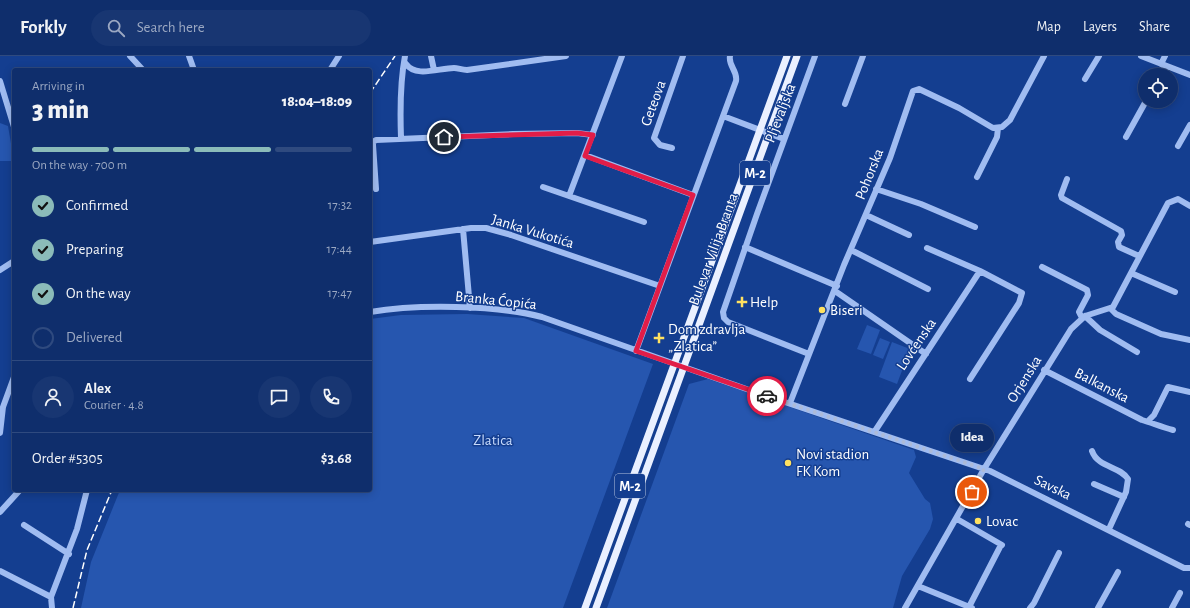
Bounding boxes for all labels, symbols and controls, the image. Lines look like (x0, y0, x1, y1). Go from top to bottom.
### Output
search box (91, 10, 371, 46)
icon: search (105, 17, 127, 39)
text: Forkly (20, 18, 67, 37)
text: Search here (137, 20, 205, 35)
text: Map (1036, 20, 1061, 34)
text: Layers (1083, 20, 1117, 34)
text: Share (1139, 20, 1170, 34)
map controls (1138, 68, 1178, 108)
button: locate (1138, 68, 1178, 108)
street label: Geteova (638, 78, 669, 128)
text: Arriving in (32, 80, 85, 93)
street label: Pljevaljska (762, 81, 799, 145)
text: 18:04–18:09 (282, 94, 352, 109)
text: 3 min (32, 97, 89, 123)
pin (427, 120, 461, 154)
icon: home (433, 126, 455, 148)
street label: Pohorska (853, 147, 886, 202)
text: On the way · 700 m (32, 159, 127, 172)
road number: M-2 (740, 161, 770, 185)
street label: Bulevar Vilija Branta (686, 191, 741, 307)
icon: check (32, 195, 54, 217)
text: Confirmed (66, 198, 128, 213)
text: 17:32 (328, 199, 352, 212)
street label: Janka Vukotića (490, 212, 576, 251)
icon: check (32, 239, 54, 261)
text: Preparing (66, 242, 123, 257)
text: 17:44 (327, 243, 352, 256)
icon: check (32, 283, 54, 305)
text: On the way (66, 286, 131, 301)
text: 17:47 (327, 287, 352, 300)
street label: Branka Ćopića (455, 287, 538, 312)
place label: Help (750, 295, 778, 310)
marker: Help (737, 297, 747, 307)
place label: Biseri (830, 303, 863, 318)
marker: Biseri (817, 305, 827, 315)
street label: Lovćenska (894, 316, 939, 373)
place label: Dom zdravlja „Zlatica” (668, 322, 746, 354)
text: Delivered (66, 330, 123, 345)
marker: Dom zdravlja „Zlatica” (653, 332, 665, 344)
street label: Orjenska (1004, 353, 1045, 405)
street label: Balkanska (1072, 365, 1131, 405)
button: person (32, 376, 74, 418)
button: chat (258, 376, 300, 418)
button: phone (310, 376, 352, 418)
courier (747, 376, 787, 416)
text: Alex (84, 381, 111, 396)
icon: car (756, 385, 778, 407)
text: Courier · 4.8 (84, 399, 144, 412)
callout: Idea (950, 424, 994, 452)
text: Idea (960, 431, 984, 444)
park label: Zlatica (473, 433, 513, 448)
place label: Novi stadion FK Kom (796, 447, 869, 479)
text: Order #5305 (32, 451, 103, 466)
text: $3.68 (321, 451, 352, 466)
marker: Novi stadion FK Kom (783, 458, 793, 468)
street label: Savska (1032, 472, 1074, 503)
road number: M-2 (615, 474, 645, 498)
pin (955, 475, 989, 509)
icon: bag (961, 481, 983, 503)
place label: Lovac (986, 514, 1018, 529)
marker: Lovac (973, 516, 983, 526)

